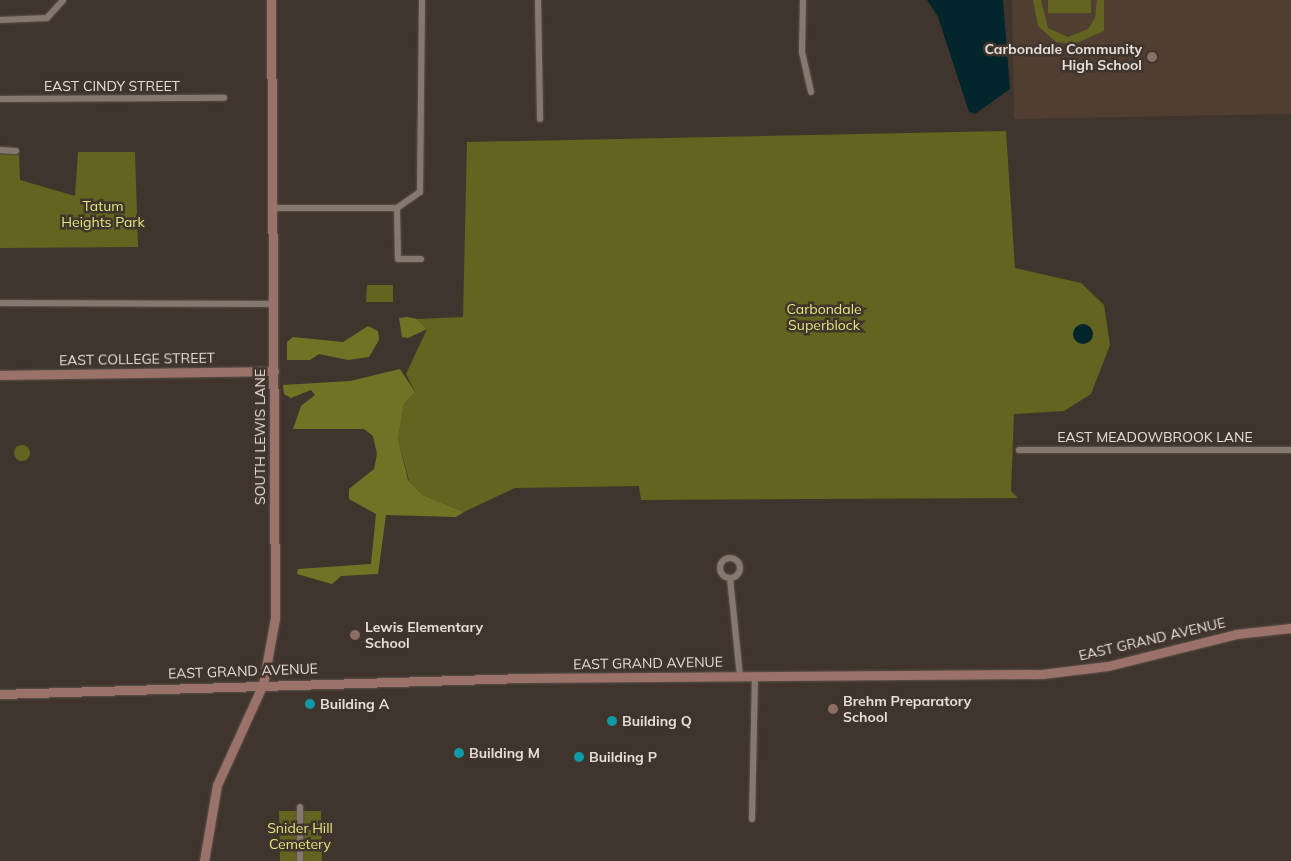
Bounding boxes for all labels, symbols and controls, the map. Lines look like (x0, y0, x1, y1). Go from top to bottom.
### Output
place label: Carbondale Community High School (985, 41, 1142, 74)
marker: Carbondale Community High School (1146, 51, 1158, 63)
street label: EAST CINDY STREET (44, 78, 180, 94)
park label: Tatum Heights Park (61, 198, 145, 230)
park label: Carbondale Superblock (786, 301, 862, 334)
street label: EAST COLLEGE STREET (59, 349, 215, 369)
street label: SOUTH LEWIS LANE (252, 369, 268, 505)
street label: EAST MEADOWBROOK LANE (1057, 429, 1253, 445)
street label: EAST GRAND AVENUE (1077, 614, 1227, 664)
place label: Lewis Elementary School (365, 619, 483, 652)
marker: Lewis Elementary School (349, 629, 361, 641)
street label: EAST GRAND AVENUE (573, 653, 723, 673)
street label: EAST GRAND AVENUE (168, 660, 318, 682)
place label: Brehm Preparatory School (843, 693, 971, 726)
place label: Building A (320, 696, 389, 712)
marker: Building A (304, 698, 316, 710)
marker: Brehm Preparatory School (827, 703, 839, 715)
place label: Building Q (622, 713, 692, 729)
marker: Building Q (606, 715, 618, 727)
place label: Building M (469, 745, 540, 761)
marker: Building M (453, 747, 465, 759)
place label: Building P (589, 749, 657, 765)
marker: Building P (573, 751, 585, 763)
park label: Snider Hill Cemetery (267, 820, 333, 852)

